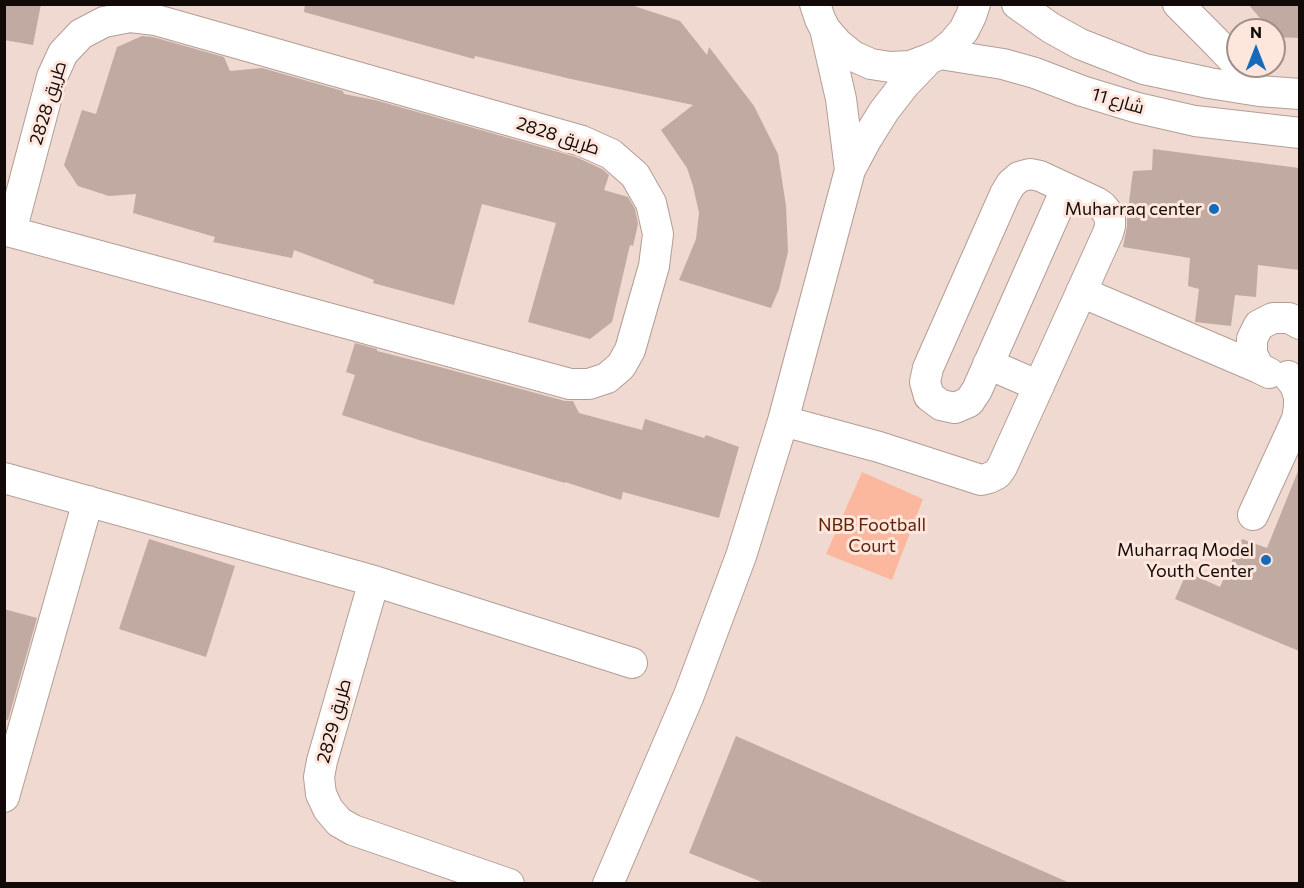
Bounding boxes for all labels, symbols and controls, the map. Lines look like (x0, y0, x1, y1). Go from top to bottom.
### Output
north arrow (1226, 18, 1286, 78)
text: N (1250, 22, 1262, 41)
street label: طريق 2828 (25, 59, 71, 147)
street label: شارع 11 (1089, 83, 1147, 119)
street label: طريق 2828 (514, 112, 602, 160)
place label: Muharraq center (1065, 198, 1202, 220)
marker: Muharraq center (1207, 202, 1221, 216)
park label: NBB Football Court (818, 514, 926, 556)
place label: Muharraq Model Youth Center (1117, 539, 1254, 582)
marker: Muharraq Model Youth Center (1259, 553, 1273, 567)
street label: طريق 2829 (312, 677, 356, 765)

